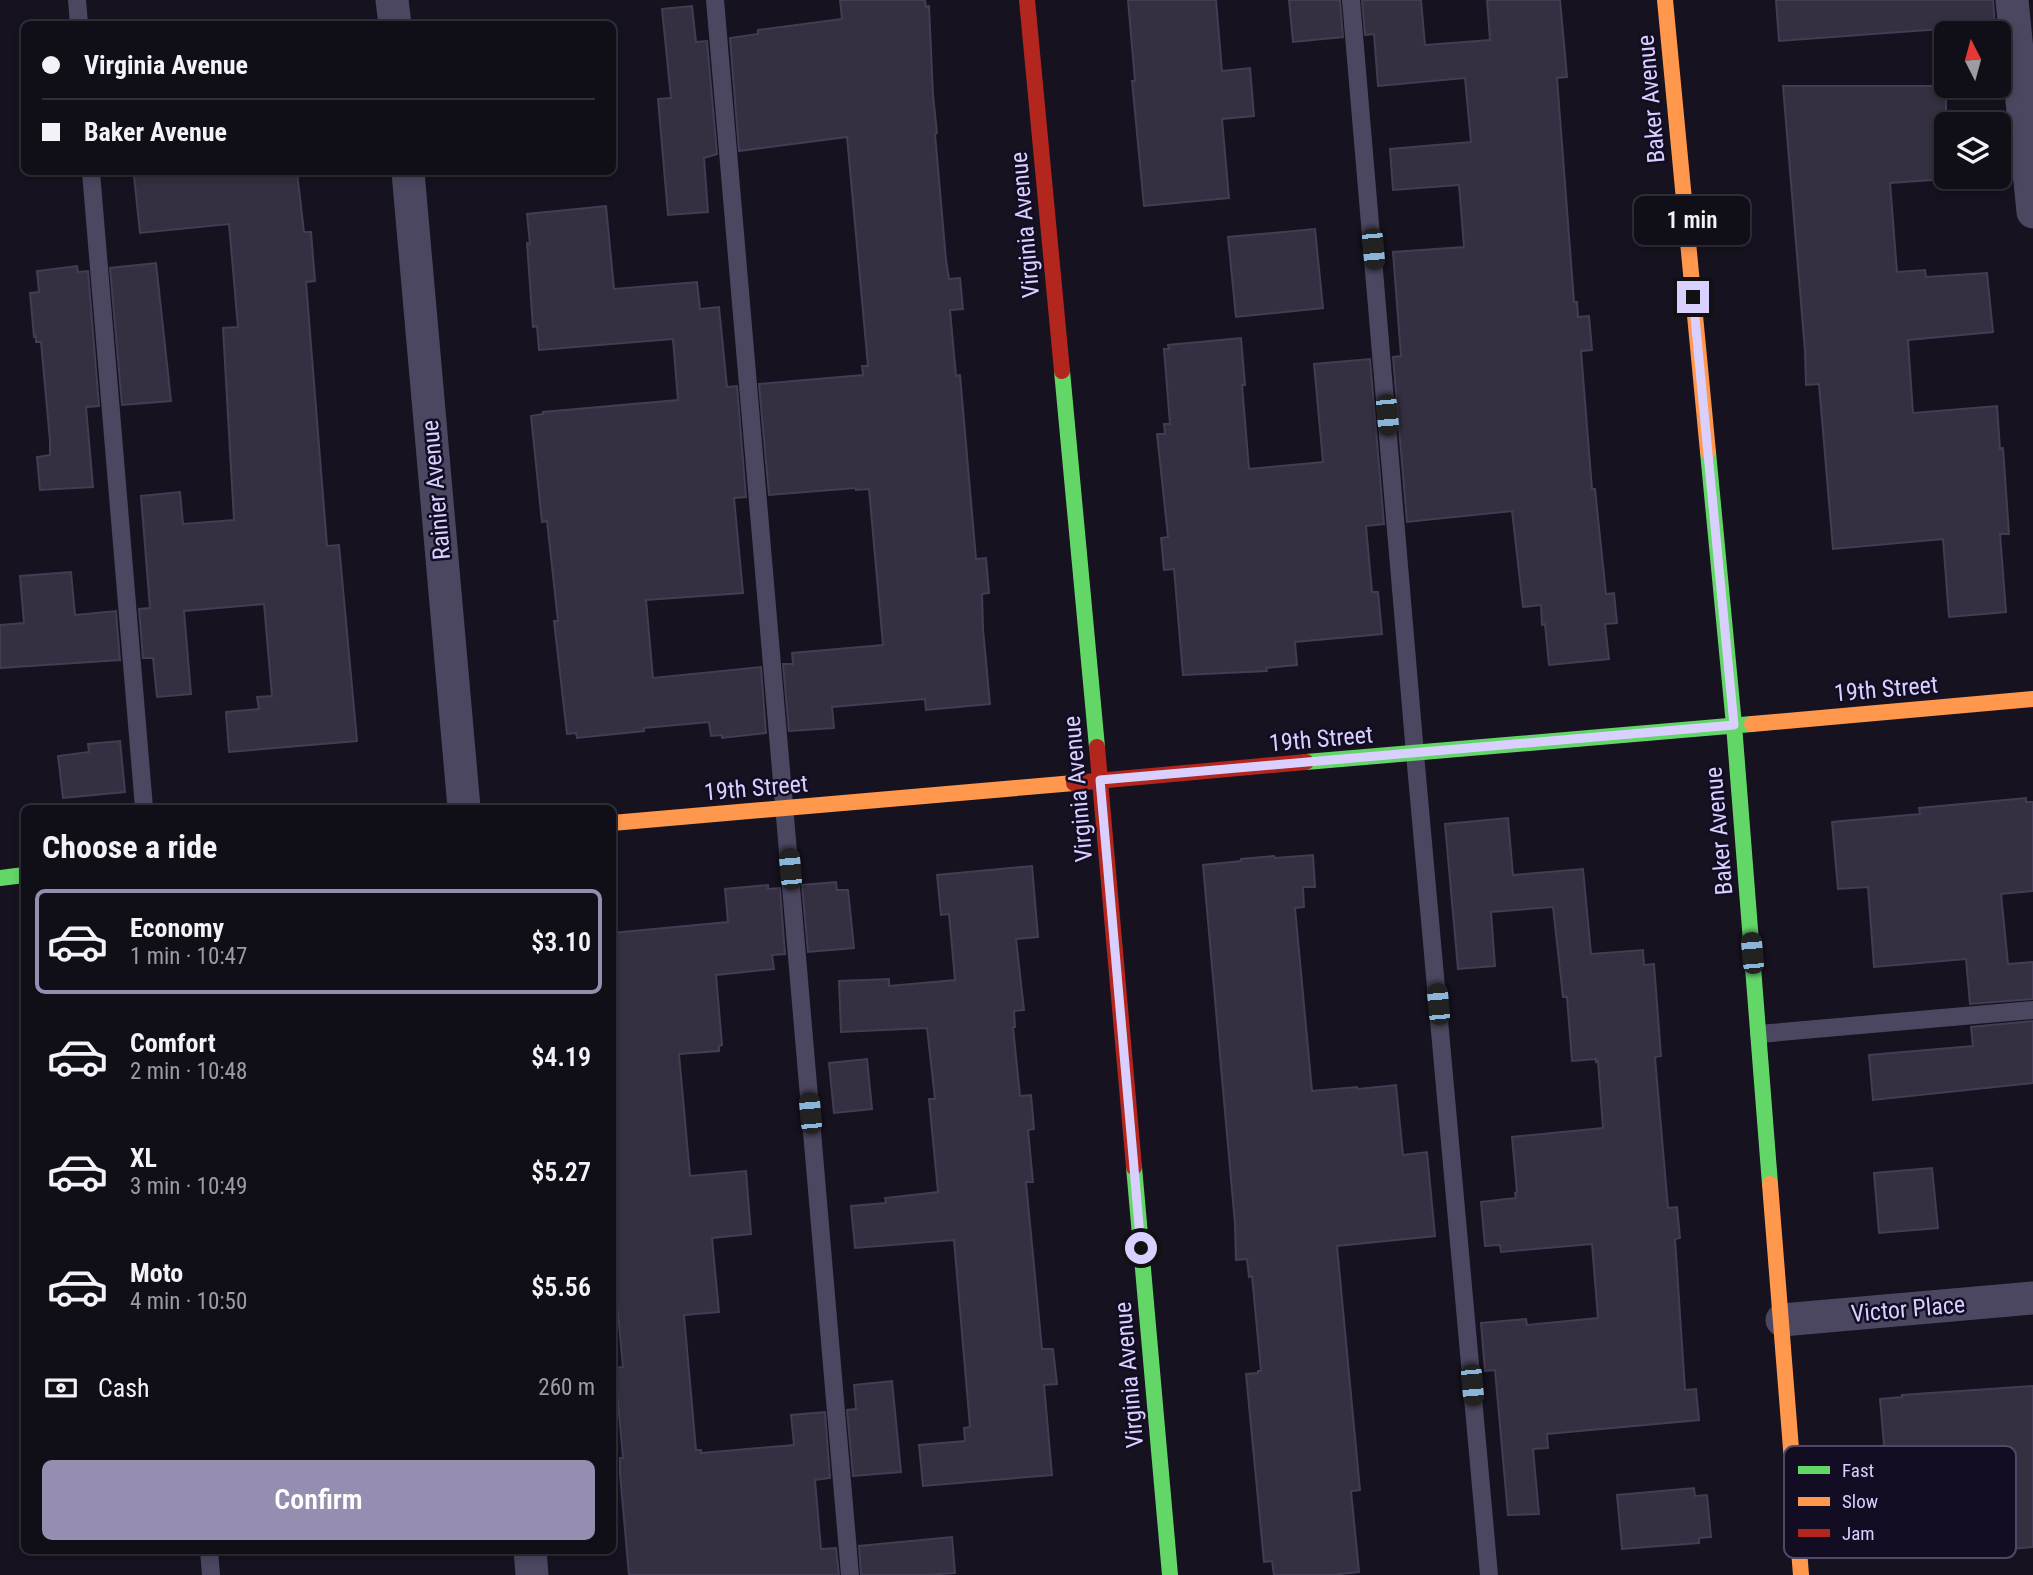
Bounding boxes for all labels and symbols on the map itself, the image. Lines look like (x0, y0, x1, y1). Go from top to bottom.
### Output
north arrow (1934, 21, 2011, 98)
street label: Baker Avenue (1631, 34, 1671, 164)
street label: Virginia Avenue (1005, 151, 1045, 299)
callout: 1 min (1635, 196, 1751, 244)
car (1361, 227, 1386, 271)
route end (1677, 281, 1709, 313)
car (1375, 393, 1400, 437)
street label: Rainier Avenue (416, 419, 456, 561)
street label: 19th Street (1833, 671, 1939, 707)
street label: Virginia Avenue (1058, 715, 1098, 863)
street label: 19th Street (1268, 721, 1374, 757)
street label: Baker Avenue (1699, 766, 1739, 896)
street label: 19th Street (703, 770, 809, 806)
car (778, 847, 803, 891)
car (1740, 931, 1765, 975)
car (1426, 982, 1451, 1026)
car (798, 1091, 823, 1135)
route start (1125, 1232, 1157, 1264)
street label: Victor Place (1850, 1290, 1966, 1328)
street label: Virginia Avenue (1109, 1301, 1149, 1449)
car (1460, 1363, 1485, 1407)
legend (1784, 1446, 2016, 1558)
text: Fast (1842, 1459, 1874, 1482)
text: Slow (1842, 1490, 1878, 1513)
text: Jam (1842, 1522, 1875, 1545)

